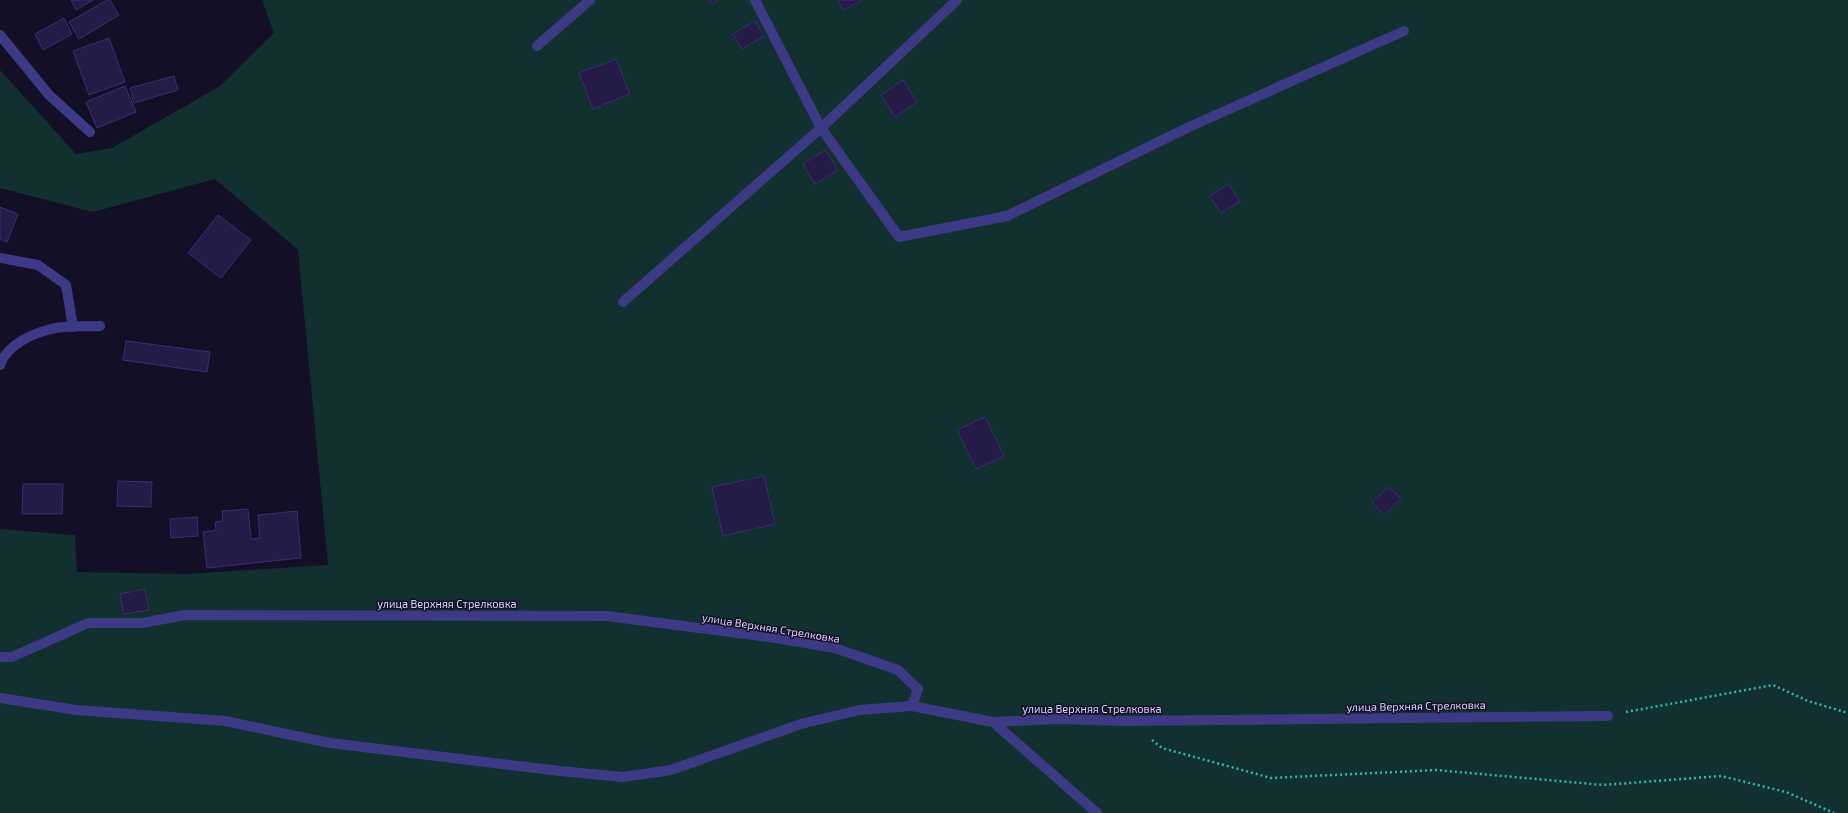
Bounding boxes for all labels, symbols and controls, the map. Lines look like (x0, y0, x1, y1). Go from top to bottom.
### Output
street label: улица Верхняя Стрелковка (377, 597, 517, 611)
street label: улица Верхняя Стрелковка (701, 610, 841, 646)
street label: улица Верхняя Стрелковка (1346, 698, 1486, 714)
street label: улица Верхняя Стрелковка (1022, 702, 1162, 716)

